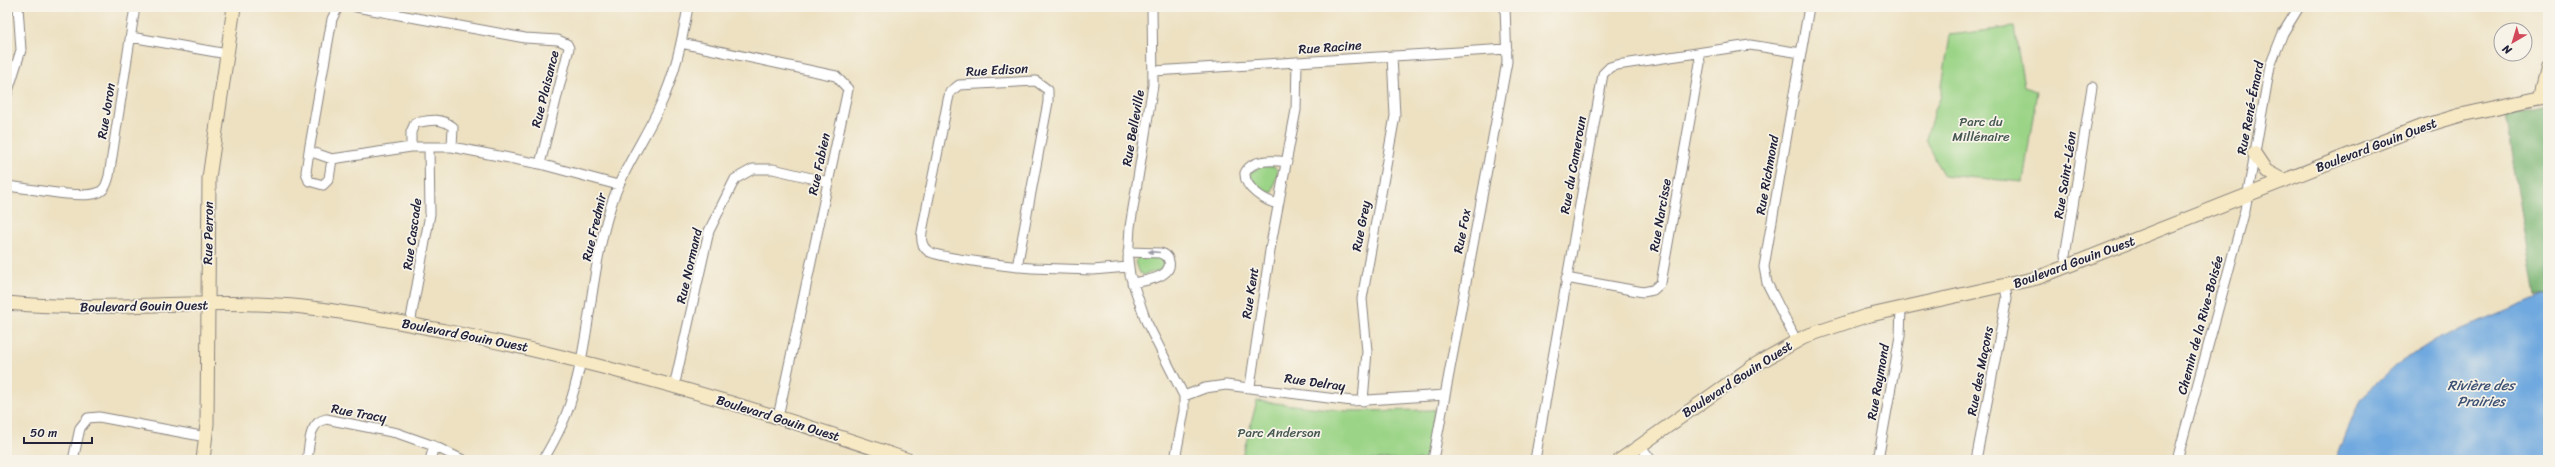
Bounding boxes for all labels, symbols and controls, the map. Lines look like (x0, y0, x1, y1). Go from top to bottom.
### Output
north arrow (2493, 22, 2533, 62)
street label: Rue Racine (1298, 33, 1363, 61)
text: N (2498, 39, 2517, 60)
street label: Rue Plaisance (524, 48, 566, 130)
street label: Rue Edison (965, 57, 1029, 83)
street label: Rue René-Émard (2230, 58, 2271, 157)
street label: Rue Joron (90, 81, 122, 141)
street label: Rue Belleville (1115, 88, 1151, 168)
park label: Parc du Millénaire (1952, 110, 2010, 148)
street label: Boulevard Gouin Ouest (2312, 111, 2440, 179)
street label: Rue du Cameroun (1553, 114, 1593, 216)
street label: Rue Saint-Léon (2047, 130, 2083, 220)
street label: Rue Fabien (801, 131, 837, 197)
street label: Rue Richmond (1749, 132, 1785, 216)
street label: Rue Narcisse (1642, 176, 1678, 253)
street label: Rue Fredmir (575, 190, 613, 263)
street label: Rue Cascade (396, 196, 428, 271)
street label: Rue Grey (1345, 198, 1377, 253)
street label: Rue Perron (196, 201, 220, 265)
street label: Rue Fox (1446, 206, 1478, 255)
street label: Rue Normand (669, 225, 709, 306)
street label: Boulevard Gouin Ouest (2010, 229, 2138, 295)
one-way arrow (1148, 249, 1160, 256)
street label: Chemin de la Rive-Boisée (2170, 253, 2230, 397)
street label: Rue Kent (1235, 265, 1265, 320)
street label: Boulevard Gouin Ouest (80, 293, 209, 319)
street label: Boulevard Gouin Ouest (400, 311, 530, 359)
street label: Rue des Maçons (1960, 323, 2000, 418)
street label: Boulevard Gouin Ouest (1677, 334, 1797, 424)
street label: Rue Raymond (1860, 341, 1896, 422)
street label: Rue Delray (1283, 366, 1347, 398)
water label: Rivière des Prairies (2447, 373, 2517, 414)
street label: Boulevard Gouin Ouest (713, 388, 843, 448)
street label: Rue Tracy (330, 397, 389, 429)
scale bar (24, 419, 92, 445)
park label: Parc Anderson (1237, 421, 1321, 444)
text: 50 m (30, 422, 57, 444)

